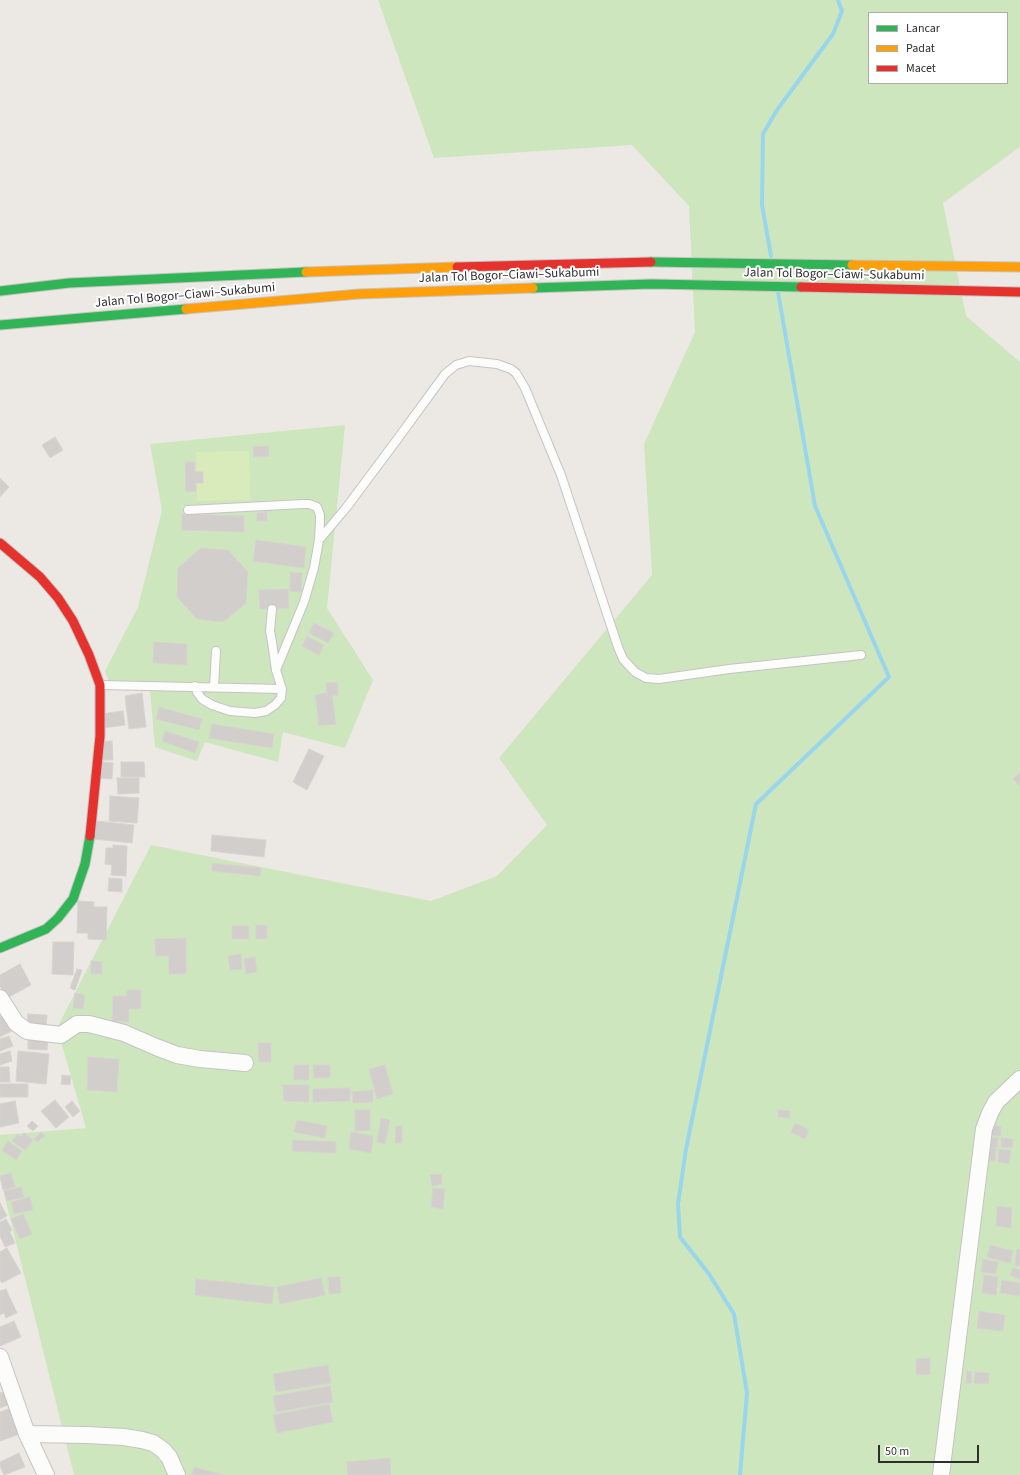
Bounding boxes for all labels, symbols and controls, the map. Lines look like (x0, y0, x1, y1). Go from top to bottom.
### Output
legend (868, 12, 1008, 84)
text: Lancar (906, 20, 940, 37)
text: Padat (906, 40, 935, 57)
text: Macet (906, 60, 936, 77)
street label: Jalan Tol Bogor–Ciawi–Sukabumi (418, 265, 600, 287)
street label: Jalan Tol Bogor–Ciawi–Sukabumi (743, 266, 925, 284)
street label: Jalan Tol Bogor–Ciawi–Sukabumi (94, 280, 276, 312)
scale bar (880, 1437, 981, 1463)
text: 50 m (885, 1443, 909, 1460)

